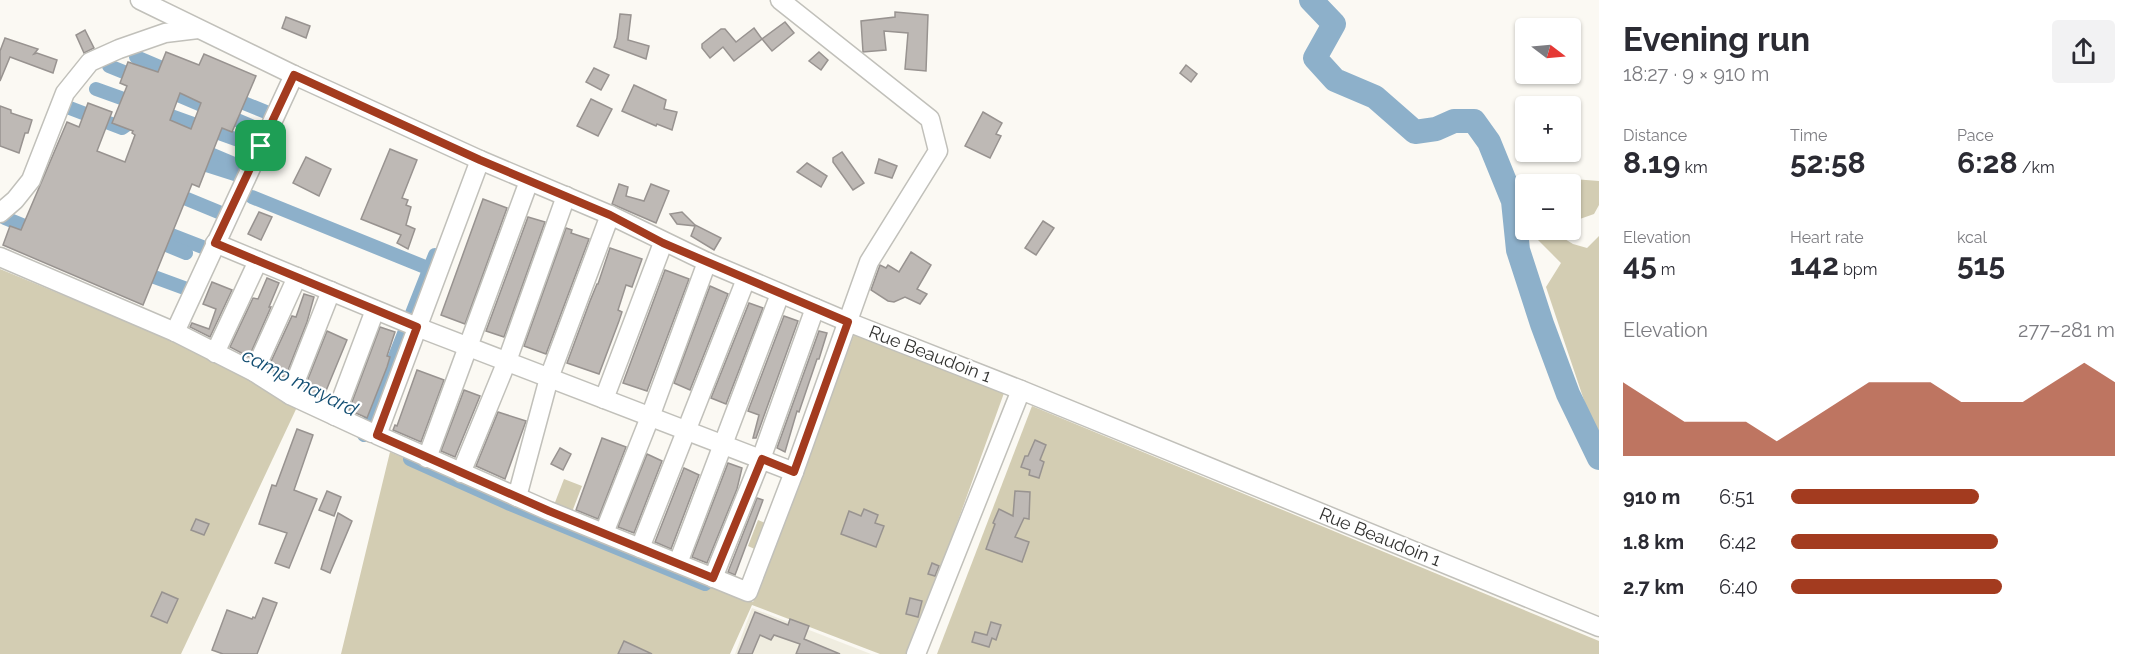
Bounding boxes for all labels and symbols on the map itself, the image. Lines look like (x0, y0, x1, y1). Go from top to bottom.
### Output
north arrow (1515, 18, 1581, 84)
pin (235, 120, 286, 171)
street label: Rue Beaudoin 1 (866, 321, 994, 387)
water label: camp mayard (238, 343, 363, 422)
street label: Rue Beaudoin 1 (1316, 503, 1444, 571)

